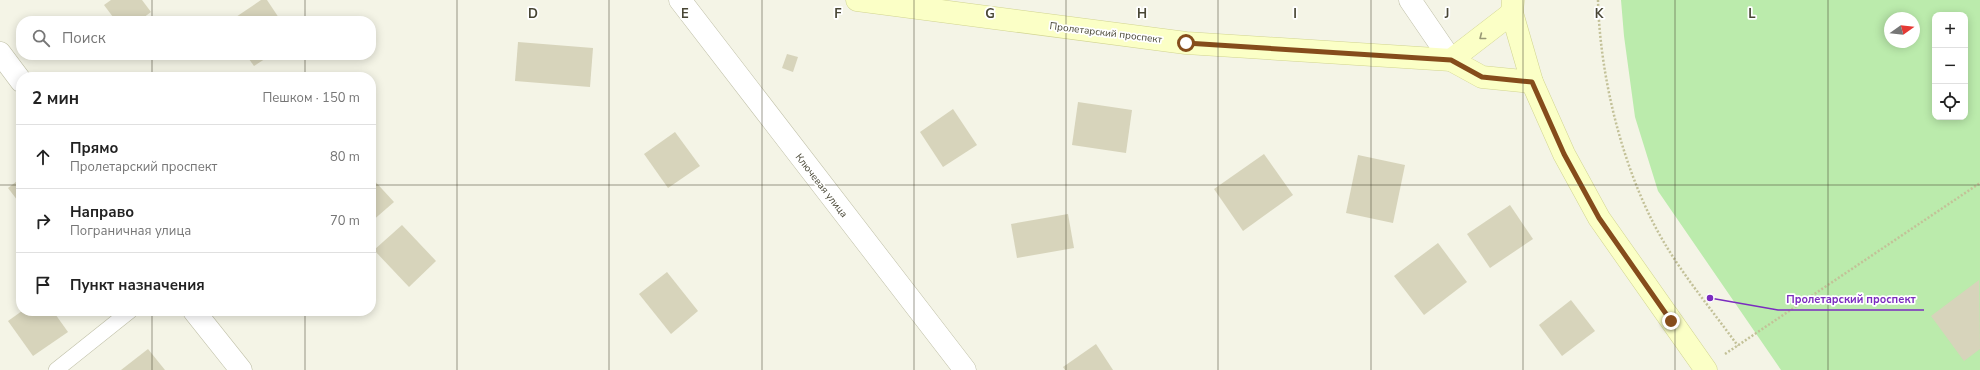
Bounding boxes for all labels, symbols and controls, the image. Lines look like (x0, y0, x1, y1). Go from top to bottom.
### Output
text: D (528, 5, 538, 23)
text: E (681, 5, 689, 23)
text: F (834, 5, 842, 23)
text: G (985, 5, 995, 23)
text: H (1137, 5, 1147, 23)
text: I (1293, 5, 1297, 23)
text: J (1444, 5, 1449, 23)
text: K (1595, 5, 1604, 23)
text: L (1748, 5, 1756, 23)
north arrow (1884, 12, 1920, 48)
map controls (1932, 12, 1968, 120)
button: + (1932, 12, 1968, 48)
search box (16, 16, 376, 60)
street label: Пролетарский проспект (1049, 19, 1164, 47)
icon: search (30, 27, 52, 49)
text: Поиск (62, 28, 106, 48)
one-way arrow (1479, 32, 1486, 39)
route start (1177, 34, 1195, 52)
button: − (1932, 48, 1968, 84)
button: locate (1932, 84, 1968, 120)
text: 2 мин (32, 87, 79, 110)
text: Пешком · 150 m (262, 89, 360, 107)
text: Прямо (70, 138, 118, 158)
icon: ahead (32, 146, 54, 168)
text: 80 m (330, 148, 360, 166)
street label: Ключевая улица (792, 151, 851, 220)
text: Пролетарский проспект (70, 158, 217, 176)
text: Направо (70, 202, 134, 222)
icon: right (32, 210, 54, 232)
text: 70 m (330, 212, 360, 230)
text: Пограничная улица (70, 222, 191, 240)
icon: arrive (32, 274, 54, 296)
text: Пункт назначения (70, 275, 205, 295)
callout: Пролетарский проспект (1778, 287, 1924, 310)
text: Пролетарский проспект (1786, 292, 1917, 307)
route end (1662, 312, 1680, 330)

